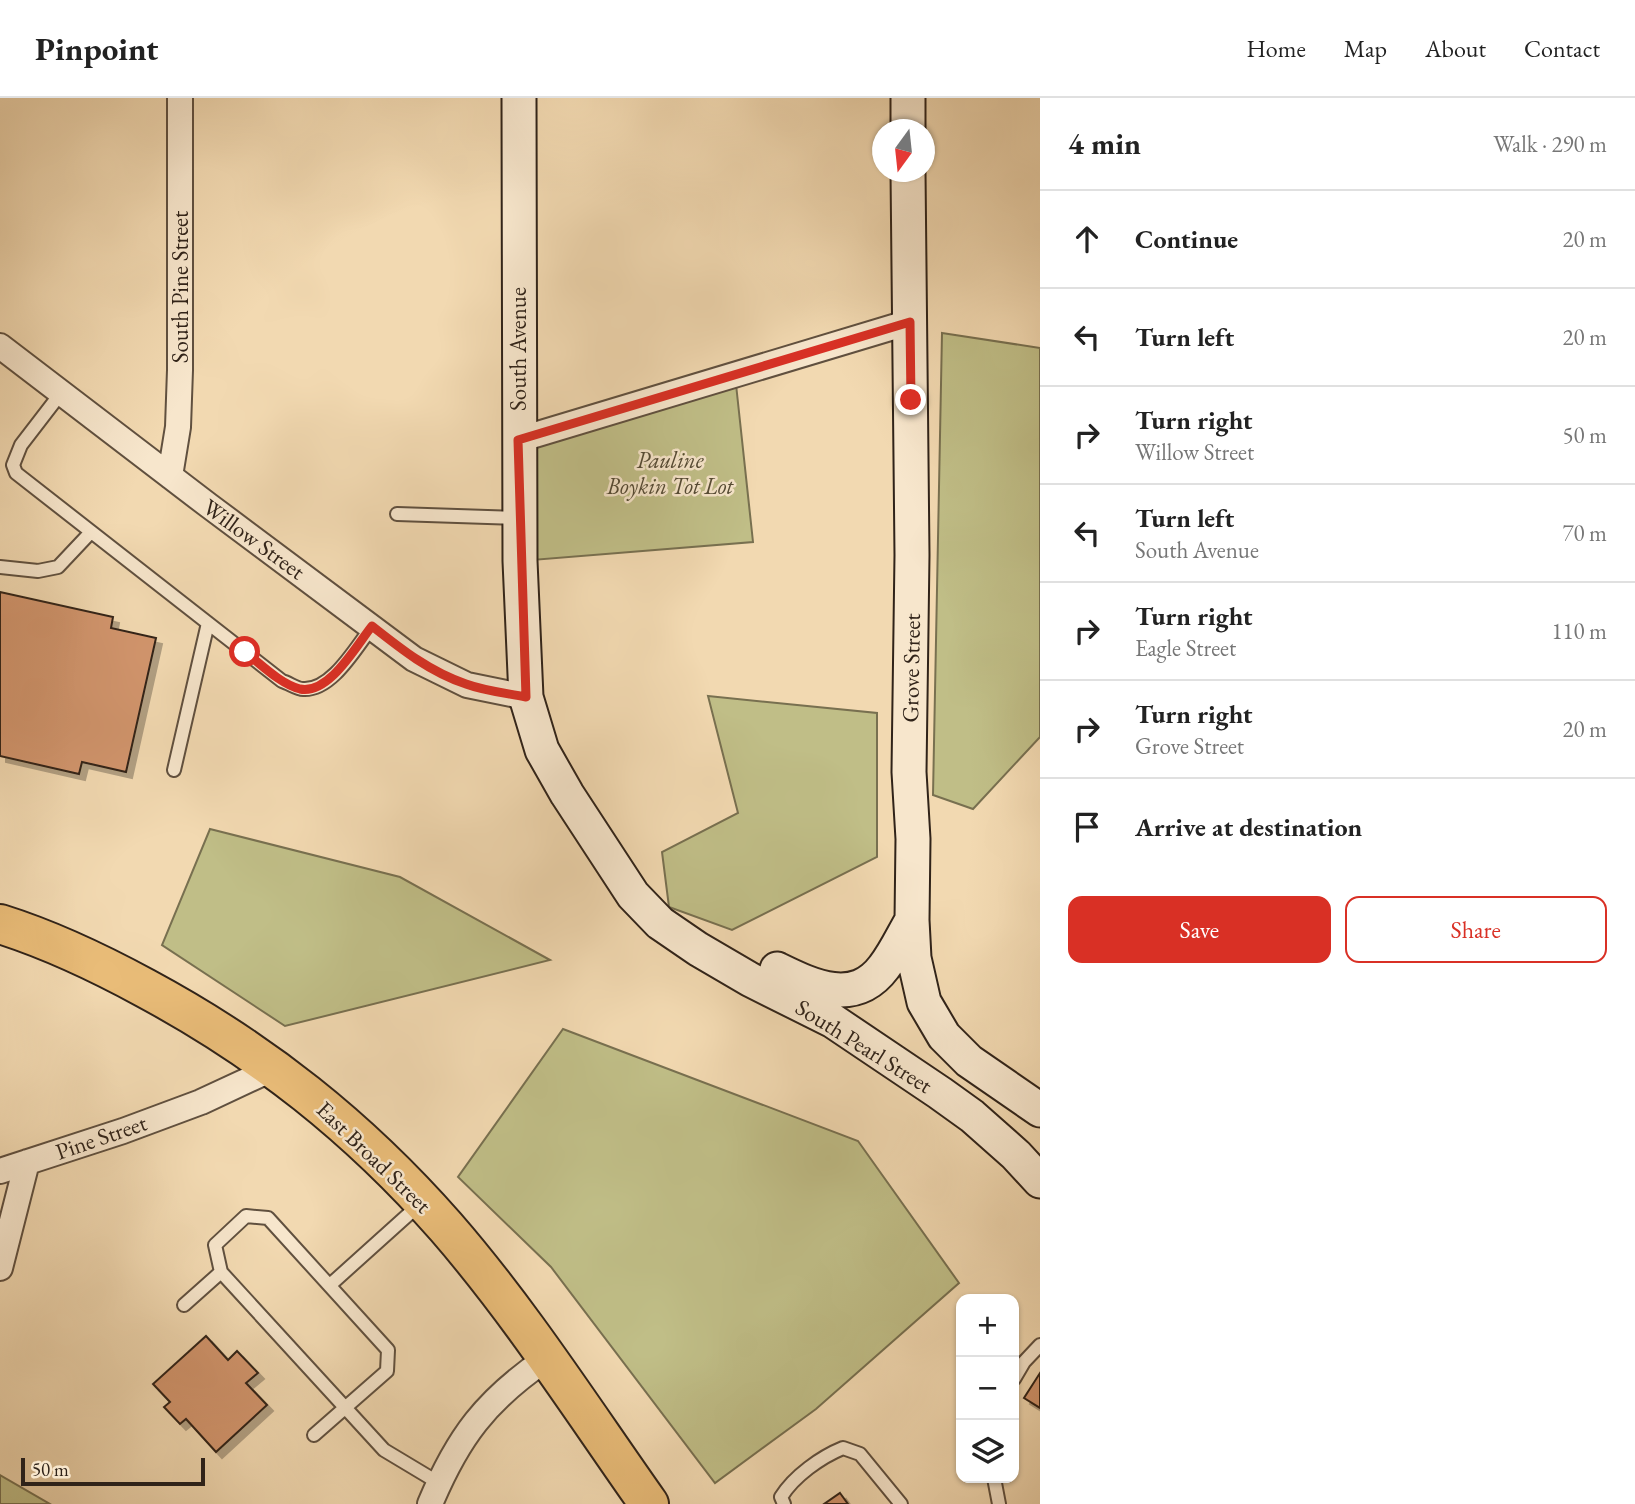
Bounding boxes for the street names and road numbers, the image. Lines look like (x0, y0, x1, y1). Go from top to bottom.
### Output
street label: South Pine Street (165, 210, 195, 363)
street label: South Avenue (503, 287, 533, 411)
street label: Willow Street (197, 492, 312, 587)
street label: Grove Street (895, 612, 927, 723)
street label: South Pearl Street (790, 992, 939, 1100)
street label: East Broad Street (310, 1094, 439, 1220)
street label: Pine Street (51, 1107, 151, 1167)

